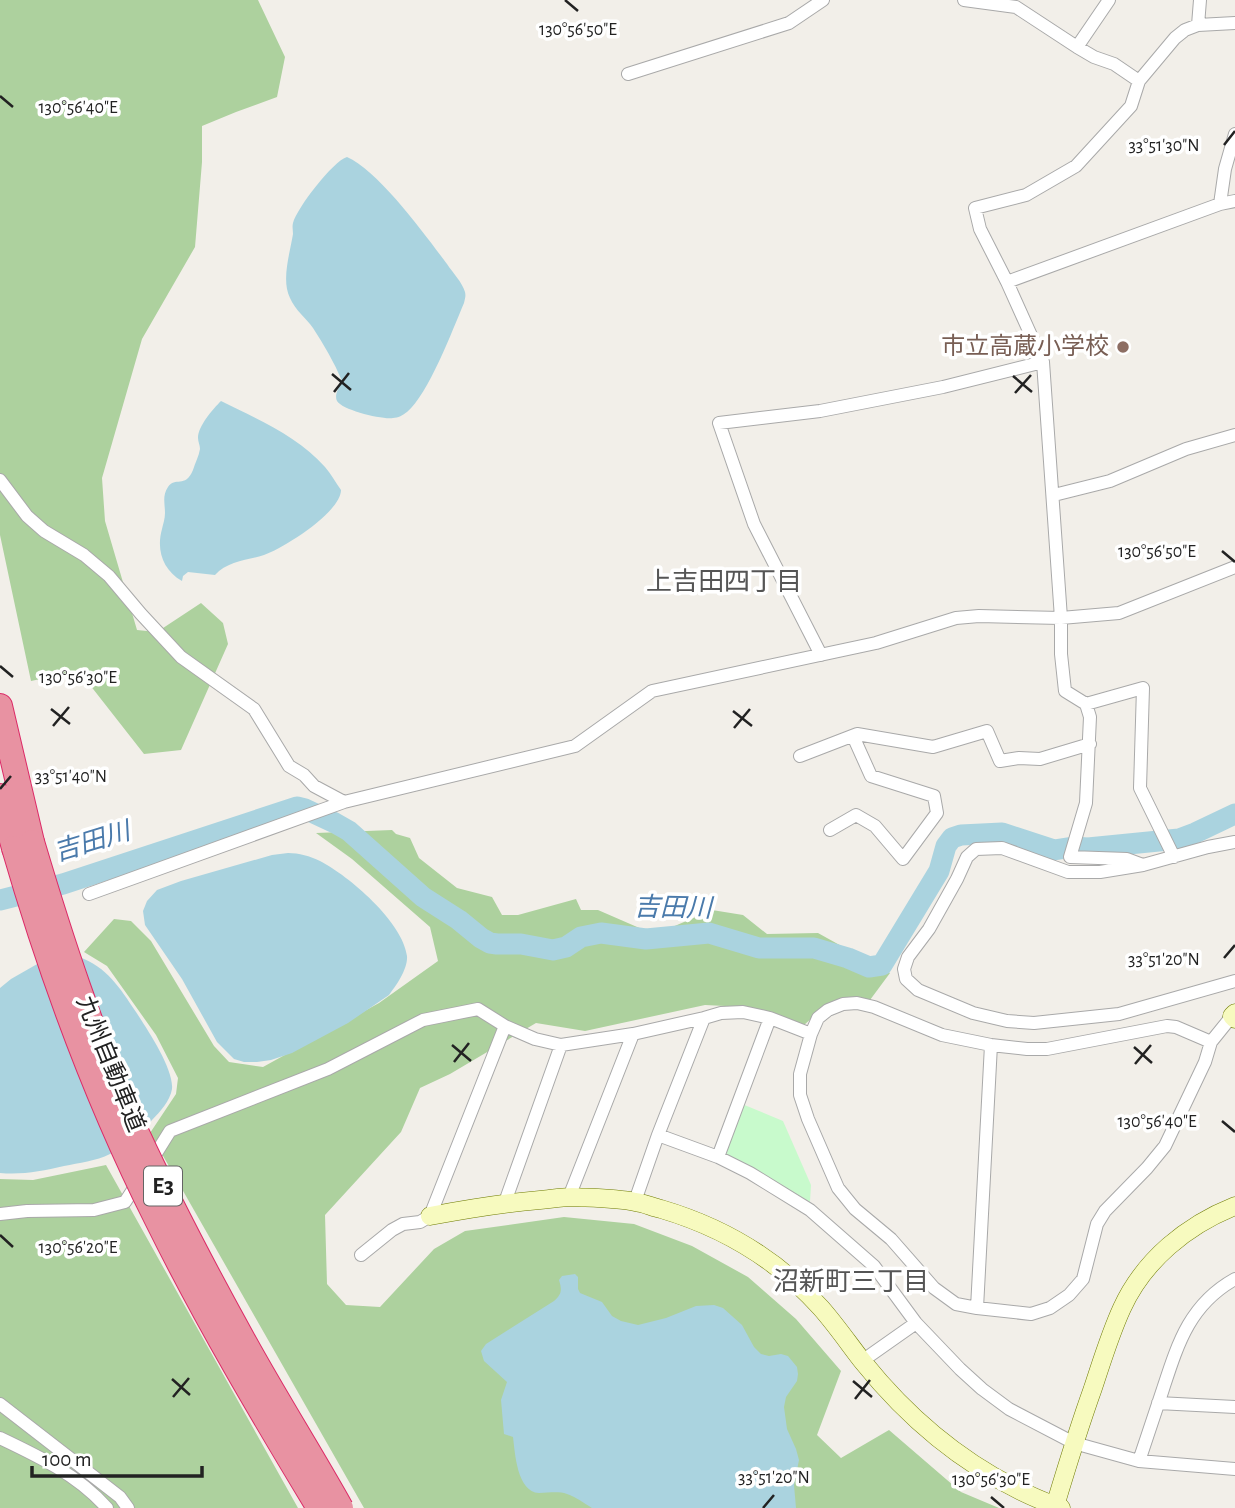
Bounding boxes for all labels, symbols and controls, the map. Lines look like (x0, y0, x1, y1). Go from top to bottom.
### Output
text: 130°56'50"E (539, 21, 617, 39)
text: 130°56'40"E (38, 99, 118, 117)
text: 33°51'30"N (1128, 137, 1200, 155)
place label: 市立高蔵小学校 (941, 333, 1109, 359)
marker: 市立高蔵小学校 (1115, 339, 1131, 355)
text: 130°56'50"E (1118, 543, 1196, 561)
district label: 上吉田四丁目 (646, 568, 802, 595)
text: 130°56'30"E (39, 669, 117, 687)
text: 33°51'40"N (35, 768, 107, 786)
water label: 吉田川 (51, 816, 136, 866)
water label: 吉田川 (634, 893, 715, 922)
text: 33°51'20"N (1128, 951, 1200, 969)
street label: 九州自動車道 (72, 992, 150, 1135)
text: 130°56'40"E (1117, 1113, 1197, 1131)
road number: E3 (144, 1166, 182, 1205)
text: 130°56'20"E (39, 1239, 118, 1257)
district label: 沼新町三丁目 (773, 1268, 929, 1295)
scale bar (32, 1434, 201, 1478)
text: 100 m (42, 1449, 92, 1470)
text: 33°51'20"N (738, 1469, 810, 1487)
text: 130°56'30"E (952, 1471, 1030, 1489)

